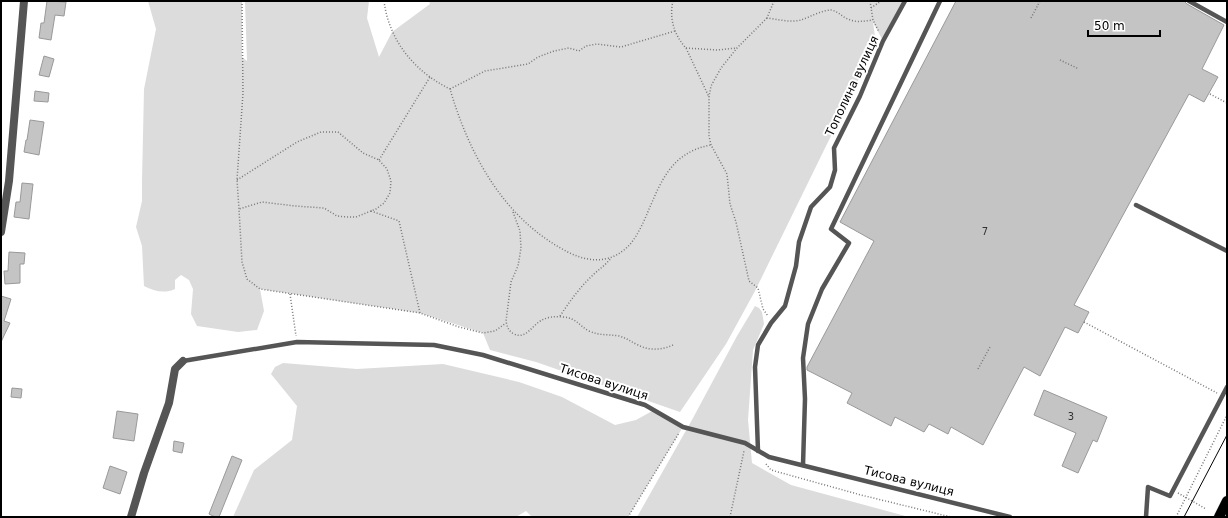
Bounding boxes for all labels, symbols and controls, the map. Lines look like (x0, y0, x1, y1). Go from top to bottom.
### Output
scale bar (1088, 12, 1160, 38)
text: 50 m (1094, 19, 1125, 33)
street label: Тополина вулиця (822, 33, 881, 139)
house number: 7 (982, 226, 988, 237)
street label: Тисова вулиця (557, 361, 650, 403)
house number: 3 (1068, 411, 1074, 422)
street label: Тисова вулиця (862, 463, 955, 499)

